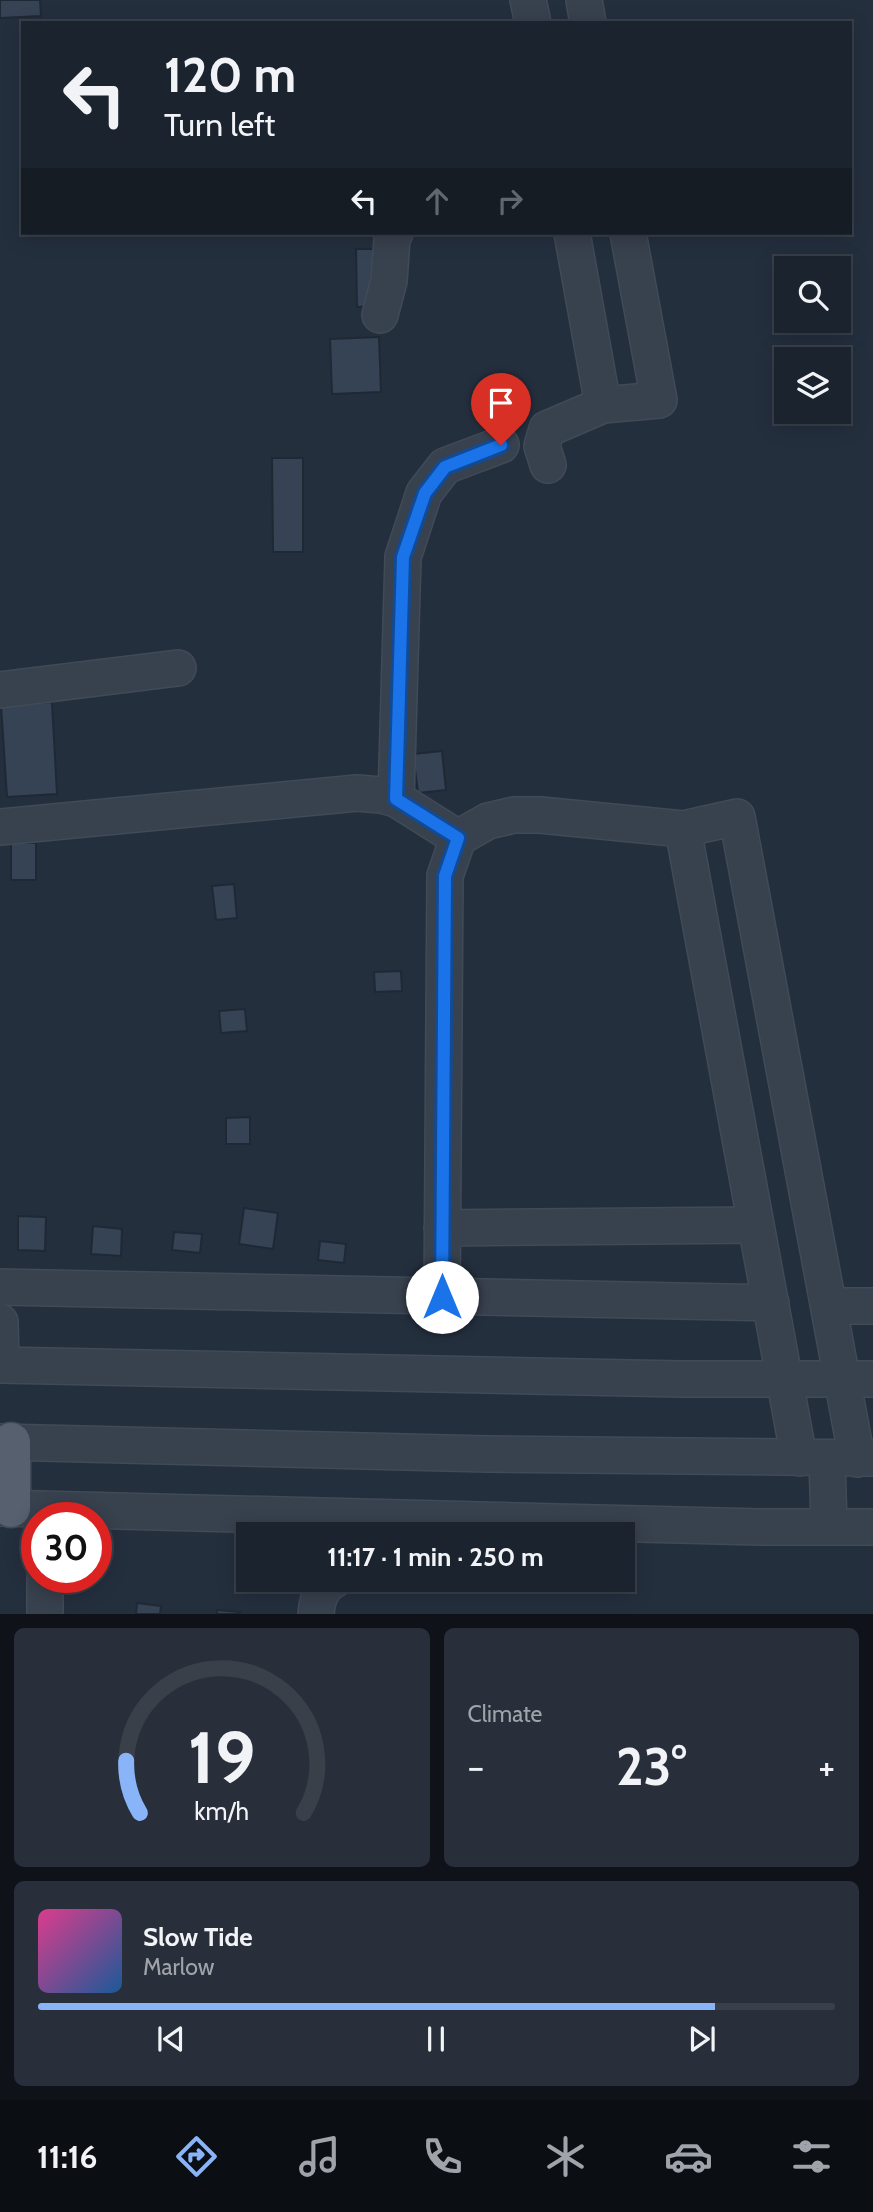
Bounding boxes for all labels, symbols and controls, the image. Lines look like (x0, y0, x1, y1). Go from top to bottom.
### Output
text: 120 m (164, 45, 296, 104)
icon: left (49, 49, 140, 140)
text: Turn left (164, 105, 275, 144)
icon: left (345, 182, 383, 220)
icon: ahead (418, 182, 456, 220)
icon: right (491, 182, 529, 220)
map controls (774, 256, 851, 424)
button: search (774, 256, 851, 333)
button: layers (774, 347, 851, 424)
pin (471, 373, 531, 445)
icon: arrive (482, 384, 520, 422)
position arrow (405, 1260, 479, 1334)
speed limit sign: 30 (21, 1502, 112, 1593)
text: 11:17 · 1 min · 250 m (327, 1541, 544, 1573)
text: Climate (468, 1700, 542, 1728)
text: 19 (188, 1714, 256, 1802)
text: 23° (616, 1735, 687, 1798)
text: − (468, 1743, 484, 1790)
text: + (818, 1743, 835, 1790)
text: km/h (194, 1796, 249, 1826)
text: Slow Tide (143, 1921, 253, 1953)
text: Marlow (143, 1953, 214, 1981)
icon: previous (152, 2020, 190, 2058)
icon: pause (417, 2020, 455, 2058)
icon: next (683, 2020, 721, 2058)
icon: directions (172, 2132, 221, 2181)
icon: music (295, 2132, 344, 2181)
icon: phone (418, 2132, 467, 2181)
icon: climate (541, 2132, 590, 2181)
icon: car (664, 2132, 713, 2181)
icon: filters (787, 2132, 836, 2181)
text: 11:16 (37, 2137, 98, 2176)

